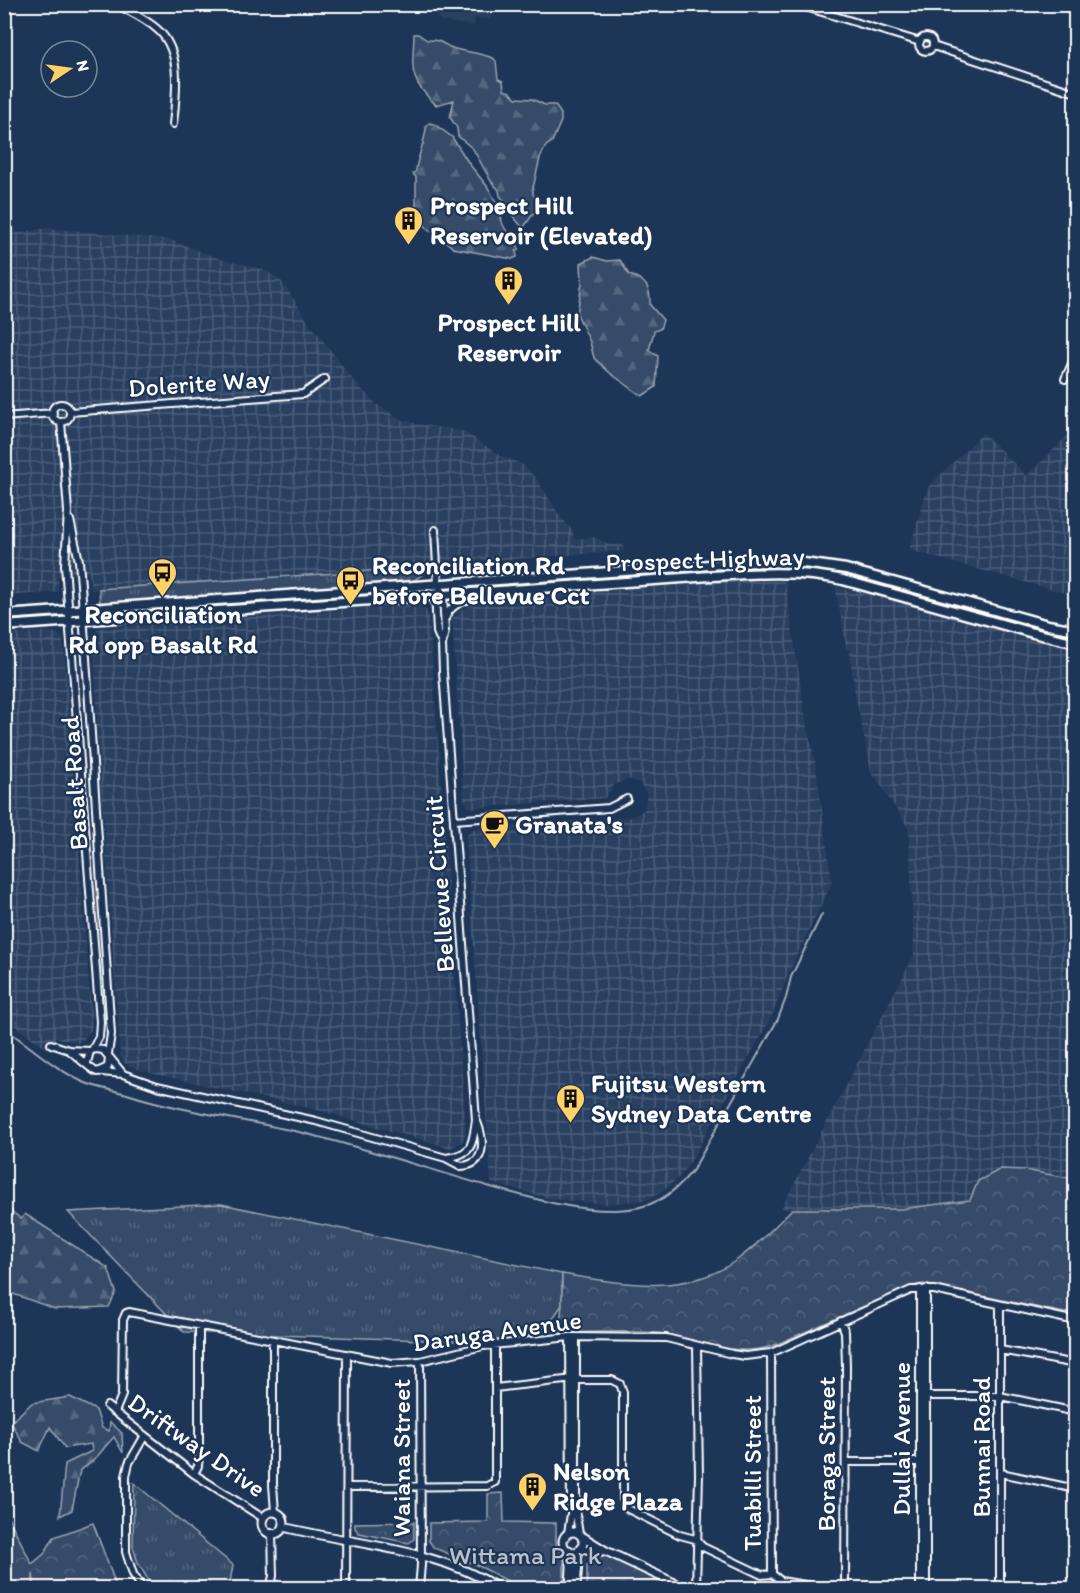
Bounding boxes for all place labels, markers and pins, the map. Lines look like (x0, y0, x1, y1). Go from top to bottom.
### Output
place label: Prospect Hill Reservoir (Elevated) (430, 189, 652, 251)
building icon: Prospect Hill Reservoir (Elevated) (393, 204, 425, 246)
building icon: Prospect Hill Reservoir (493, 264, 525, 306)
place label: Prospect Hill Reservoir (437, 306, 581, 368)
place label: Reconciliation Rd before Bellevue Cct (372, 549, 590, 611)
bus stop icon: Reconciliation Rd opp Basalt Rd (147, 556, 179, 598)
bus stop icon: Reconciliation Rd before Bellevue Cct (335, 564, 367, 606)
place label: Reconciliation Rd opp Basalt Rd (68, 598, 258, 660)
cafe icon: Granata's (478, 808, 510, 850)
place label: Granata's (515, 808, 623, 840)
place label: Fujitsu Western Sydney Data Centre (591, 1067, 812, 1129)
building icon: Fujitsu Western Sydney Data Centre (554, 1082, 586, 1124)
place label: Nelson Ridge Plaza (553, 1455, 683, 1517)
building icon: Nelson Ridge Plaza (516, 1470, 548, 1512)

